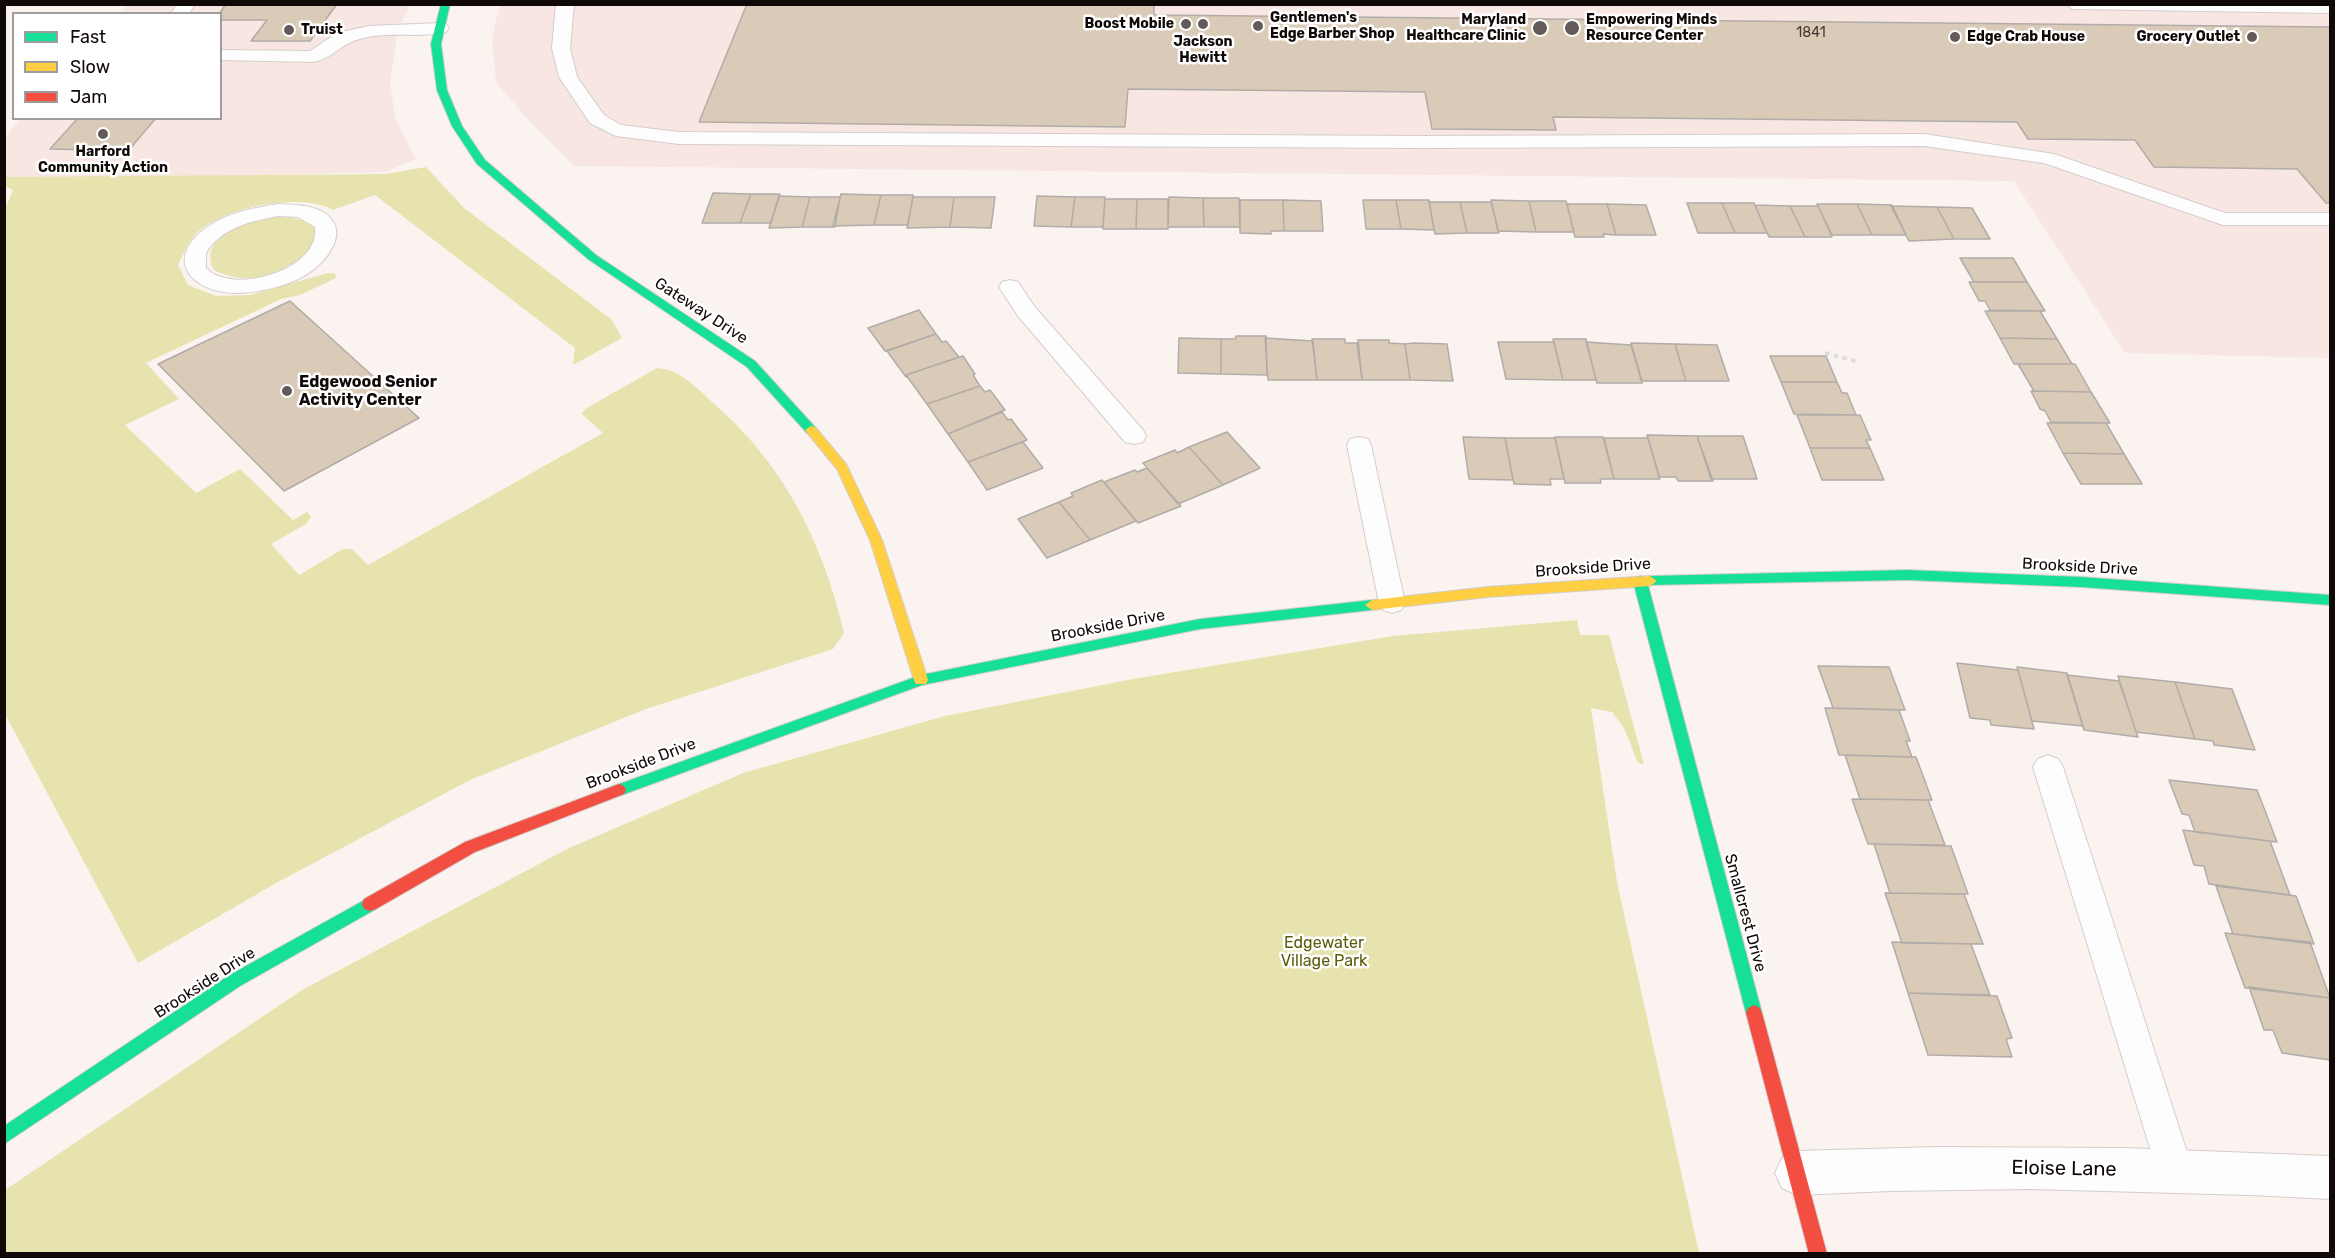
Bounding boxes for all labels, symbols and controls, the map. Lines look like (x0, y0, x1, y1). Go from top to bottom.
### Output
place label: Gentlemen's Edge Barber Shop (1270, 10, 1395, 42)
legend (12, 12, 222, 120)
place label: Maryland Healthcare Clinic (1406, 12, 1526, 44)
place label: Empowering Minds Resource Center (1586, 12, 1717, 44)
place label: Boost Mobile (1085, 16, 1174, 32)
marker: Boost Mobile (1179, 17, 1193, 31)
marker: Jackson Hewitt (1196, 17, 1210, 31)
marker: Gentlemen's Edge Barber Shop (1251, 19, 1265, 33)
marker: Maryland Healthcare Clinic (1531, 19, 1549, 37)
marker: Empowering Minds Resource Center (1563, 19, 1581, 37)
place label: Truist (301, 22, 343, 38)
marker: Truist (282, 23, 296, 37)
house number: 1841 (1796, 25, 1826, 41)
text: Fast (70, 26, 106, 48)
place label: Edge Crab House (1967, 29, 2085, 45)
place label: Grocery Outlet (2136, 29, 2240, 45)
marker: Edge Crab House (1948, 30, 1962, 44)
marker: Grocery Outlet (2245, 30, 2259, 44)
place label: Jackson Hewitt (1173, 34, 1233, 66)
text: Slow (70, 56, 110, 78)
text: Jam (70, 86, 107, 108)
marker: Harford Community Action (96, 127, 110, 141)
place label: Harford Community Action (38, 144, 168, 176)
street label: Gateway Drive (651, 274, 751, 348)
place label: Edgewood Senior Activity Center (299, 372, 437, 410)
marker: Edgewood Senior Activity Center (280, 384, 294, 398)
street label: Brookside Drive (1534, 554, 1652, 582)
street label: Brookside Drive (2022, 554, 2138, 580)
street label: Brookside Drive (1049, 606, 1167, 646)
street label: Brookside Drive (583, 734, 699, 794)
street label: Smallcrest Drive (1720, 852, 1770, 974)
park label: Edgewater Village Park (1281, 933, 1367, 971)
street label: Brookside Drive (151, 943, 259, 1023)
street label: Eloise Lane (2011, 1156, 2117, 1182)

